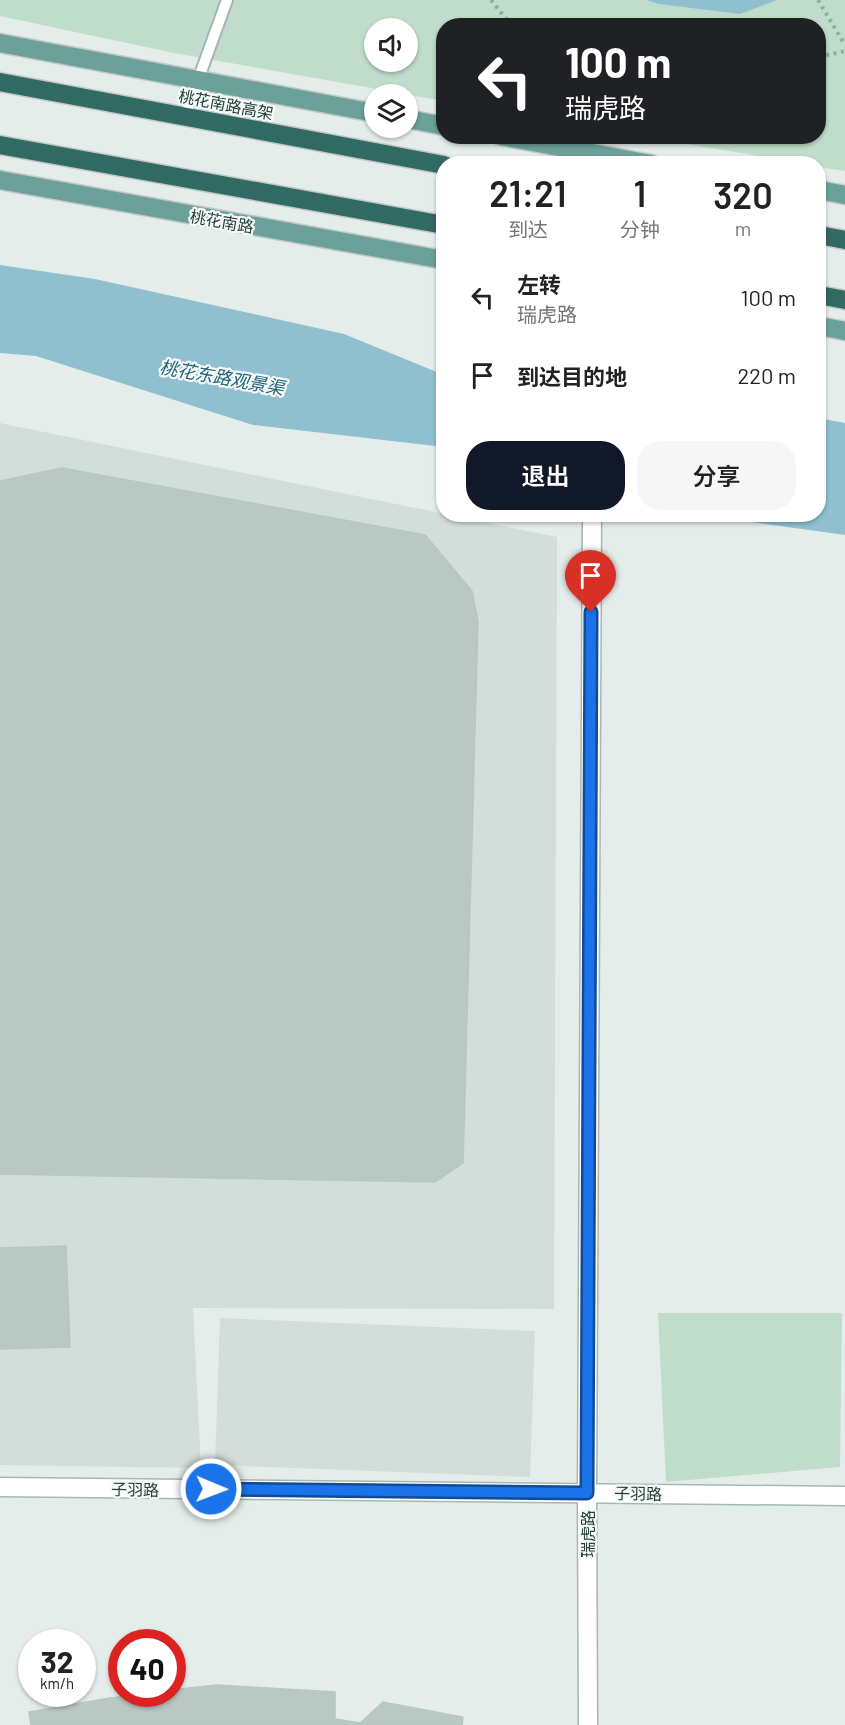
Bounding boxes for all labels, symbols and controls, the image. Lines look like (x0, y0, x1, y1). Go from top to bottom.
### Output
map controls (364, 18, 418, 138)
button: sound (364, 18, 418, 72)
text: 100 m (565, 36, 671, 86)
icon: left (466, 42, 544, 120)
button: layers (364, 84, 418, 138)
street label: 桃花南路高架 (177, 86, 275, 122)
text: 瑞虎路 (565, 91, 646, 123)
text: 21:21 (489, 171, 567, 214)
text: 1 (634, 171, 646, 214)
text: 320 (713, 173, 773, 216)
street label: 桃花南路 (189, 206, 255, 236)
text: m (735, 216, 751, 240)
text: 到达 (508, 217, 548, 241)
text: 分钟 (620, 217, 660, 241)
text: 左转 (517, 271, 561, 297)
icon: left (466, 281, 499, 314)
text: 100 m (741, 284, 796, 310)
text: 瑞虎路 (517, 302, 577, 326)
water label: 桃花东路观景渠 (158, 355, 289, 399)
icon: arrive (466, 359, 499, 392)
text: 220 m (737, 362, 796, 388)
text: 到达目的地 (517, 363, 627, 389)
button: 退出 (466, 441, 625, 510)
button: 分享 (637, 441, 796, 510)
pin (565, 550, 616, 612)
icon: arrive (574, 559, 607, 592)
position arrow (179, 1457, 243, 1521)
street label: 子羽路 (111, 1479, 159, 1499)
street label: 子羽路 (614, 1483, 662, 1503)
street label: 瑞虎路 (578, 1510, 597, 1558)
speed limit sign: 40 (108, 1629, 186, 1707)
text: 32 (41, 1643, 74, 1679)
text: km/h (40, 1674, 74, 1692)

